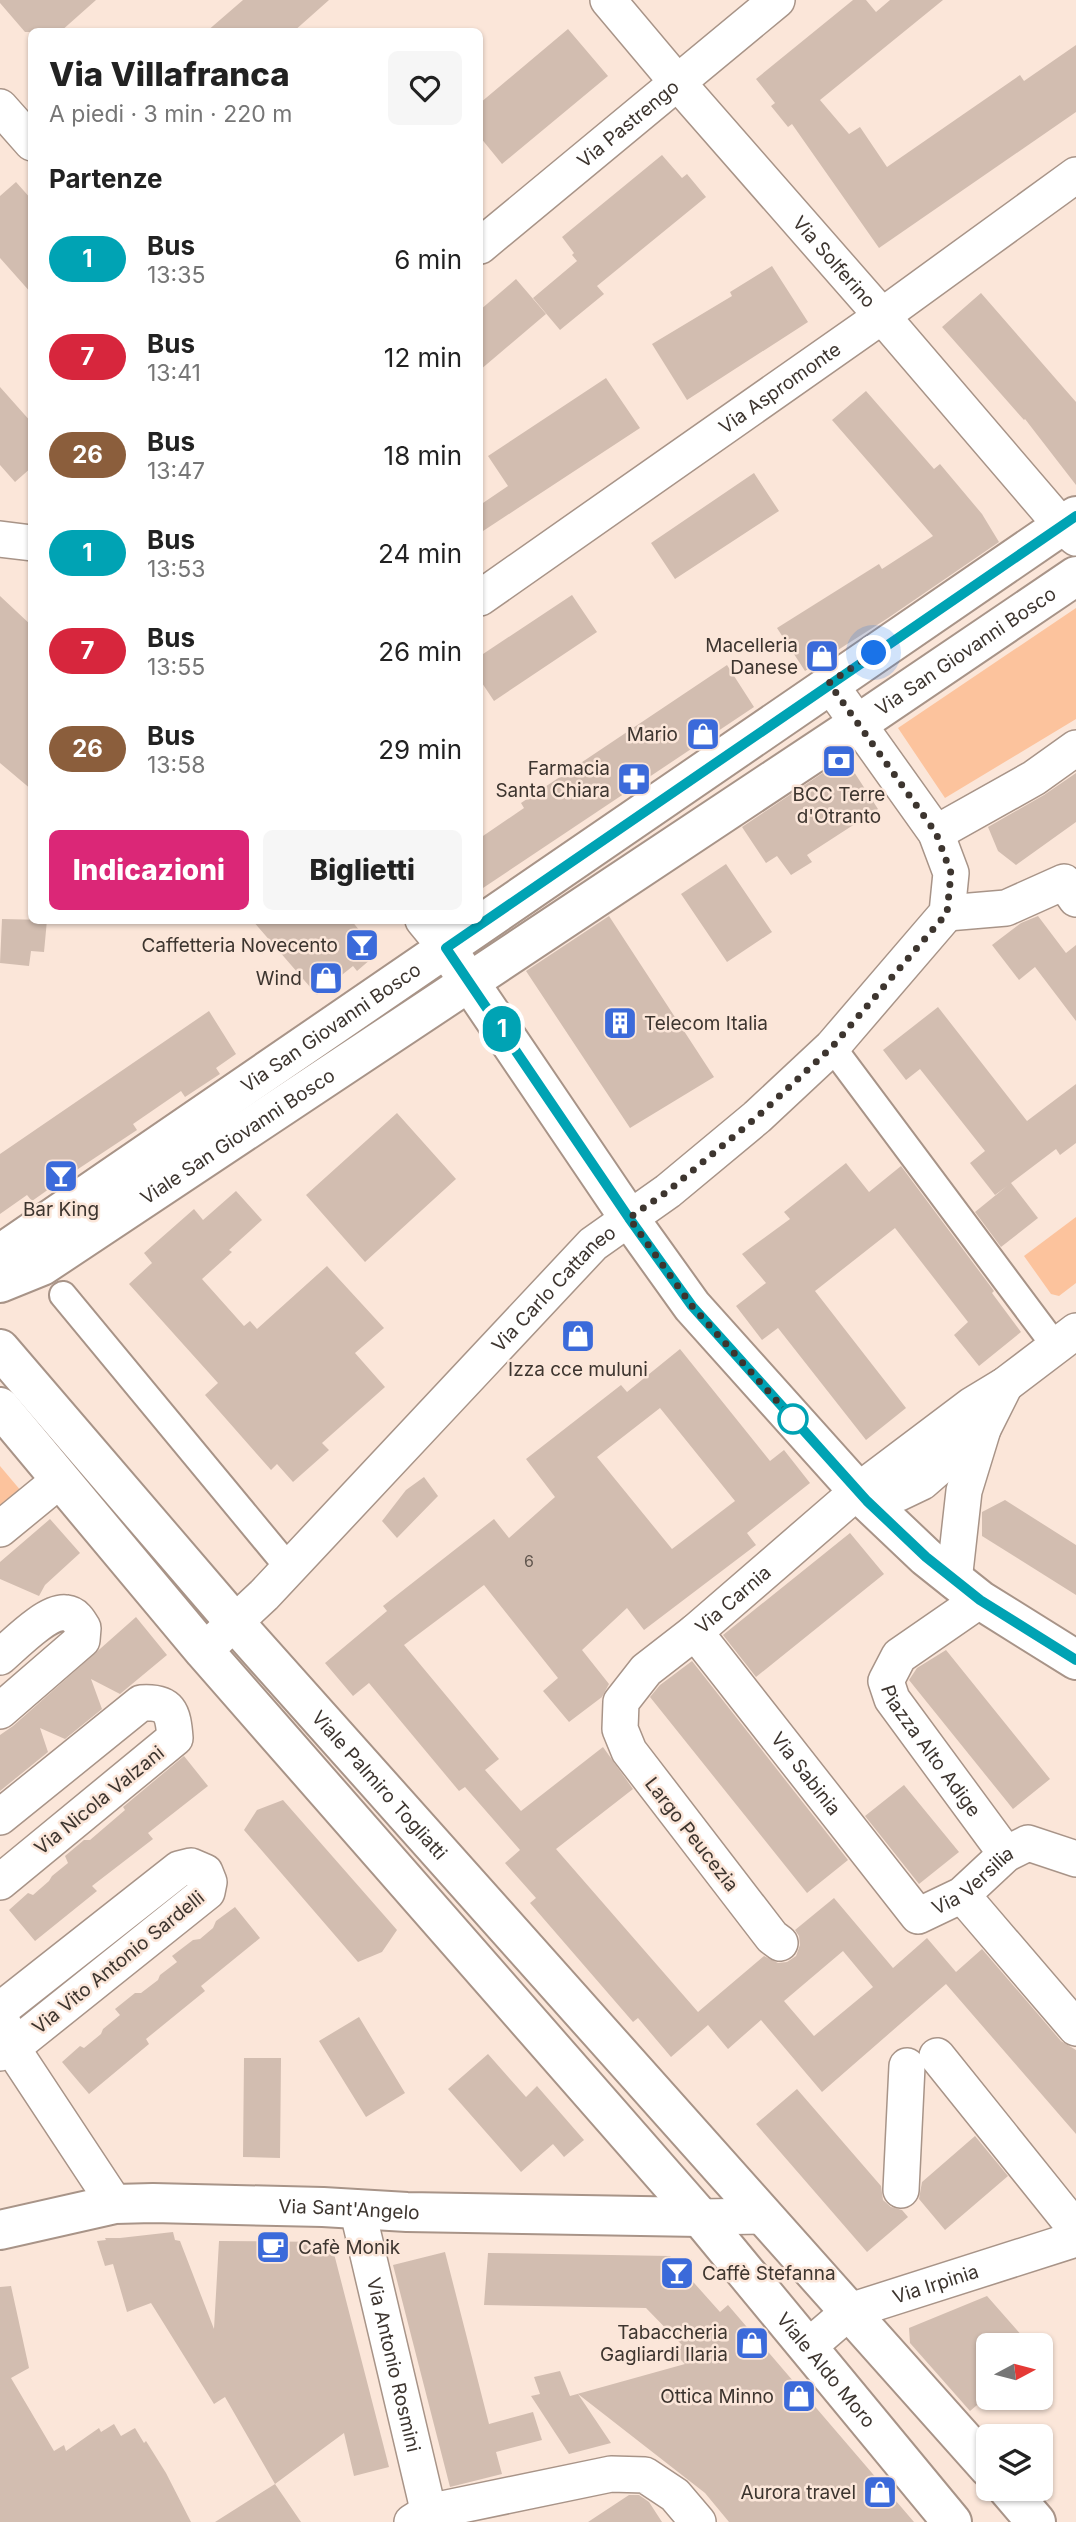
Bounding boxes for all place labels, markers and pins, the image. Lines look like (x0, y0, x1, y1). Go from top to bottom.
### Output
place label: Macelleria Danese (705, 634, 798, 679)
shop icon: Macelleria Danese (803, 637, 841, 675)
shop icon: Mario (684, 715, 722, 753)
place label: Mario (627, 723, 678, 746)
bank icon: BCC Terre d'Otranto (820, 742, 858, 780)
place label: Farmacia Santa Chiara (495, 757, 610, 802)
pharmacy icon: Farmacia Santa Chiara (615, 760, 653, 798)
place label: BCC Terre d'Otranto (793, 783, 885, 828)
bar icon: Caffetteria Novecento (343, 926, 381, 964)
place label: Caffetteria Novecento (141, 934, 338, 957)
shop icon: Wind (307, 959, 345, 997)
place label: Wind (256, 967, 302, 990)
building icon: Telecom Italia (601, 1004, 639, 1042)
place label: Telecom Italia (644, 1012, 768, 1035)
bar icon: Bar King (42, 1157, 80, 1195)
place label: Bar King (23, 1198, 99, 1221)
shop icon: Izza cce muluni (559, 1317, 597, 1355)
place label: Izza cce muluni (508, 1358, 648, 1381)
unlabelled marker (778, 1404, 808, 1434)
cafe icon: Cafè Monik (254, 2228, 292, 2266)
place label: Cafè Monik (298, 2236, 401, 2259)
bar icon: Caffè Stefanna (658, 2254, 696, 2292)
place label: Caffè Stefanna (702, 2262, 836, 2285)
place label: Tabaccheria Gagliardi Ilaria (600, 2321, 728, 2366)
shop icon: Tabaccheria Gagliardi Ilaria (733, 2324, 771, 2362)
shop icon: Ottica Minno (780, 2377, 818, 2415)
place label: Ottica Minno (660, 2385, 774, 2408)
shop icon: Aurora travel (861, 2473, 899, 2511)
place label: Aurora travel (741, 2481, 856, 2504)

